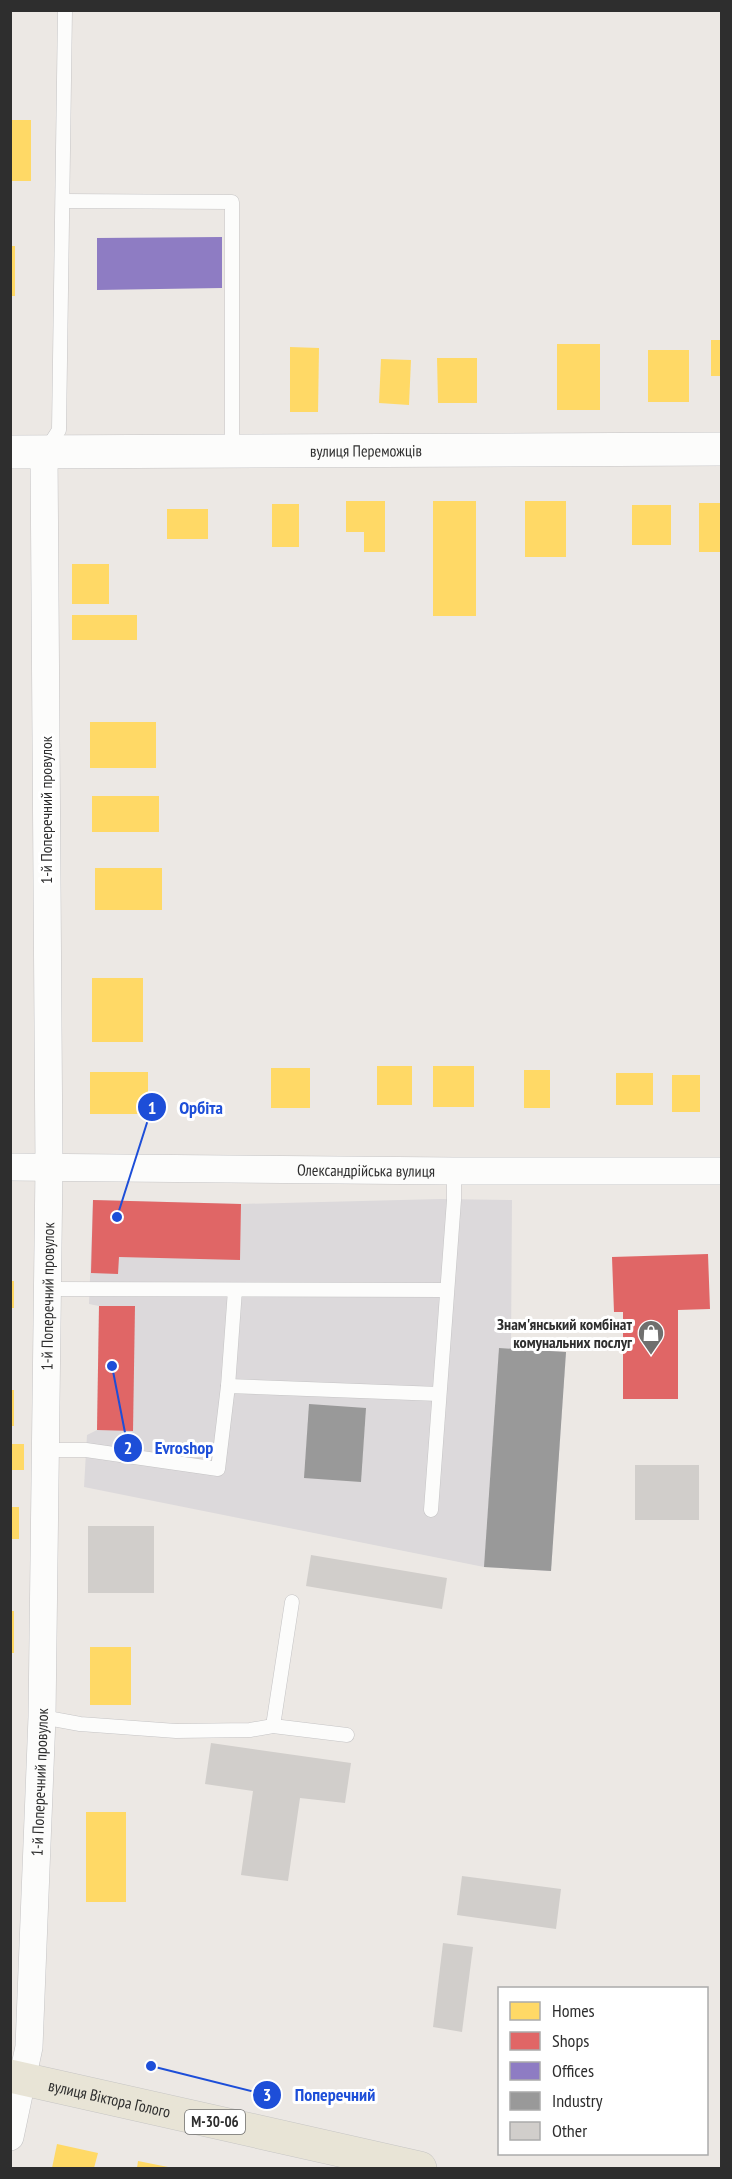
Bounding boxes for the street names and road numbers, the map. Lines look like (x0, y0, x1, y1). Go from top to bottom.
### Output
street label: вулиця Переможців (310, 440, 422, 461)
street label: 1-й Поперечний провулок (36, 735, 56, 884)
street label: Олександрійська вулиця (297, 1160, 435, 1181)
street label: 1-й Поперечний провулок (36, 1221, 58, 1370)
street label: 1-й Поперечний провулок (27, 1707, 52, 1857)
street label: вулиця Віктора Голого (47, 2075, 173, 2122)
road number: М-30-06 (185, 2110, 245, 2134)

